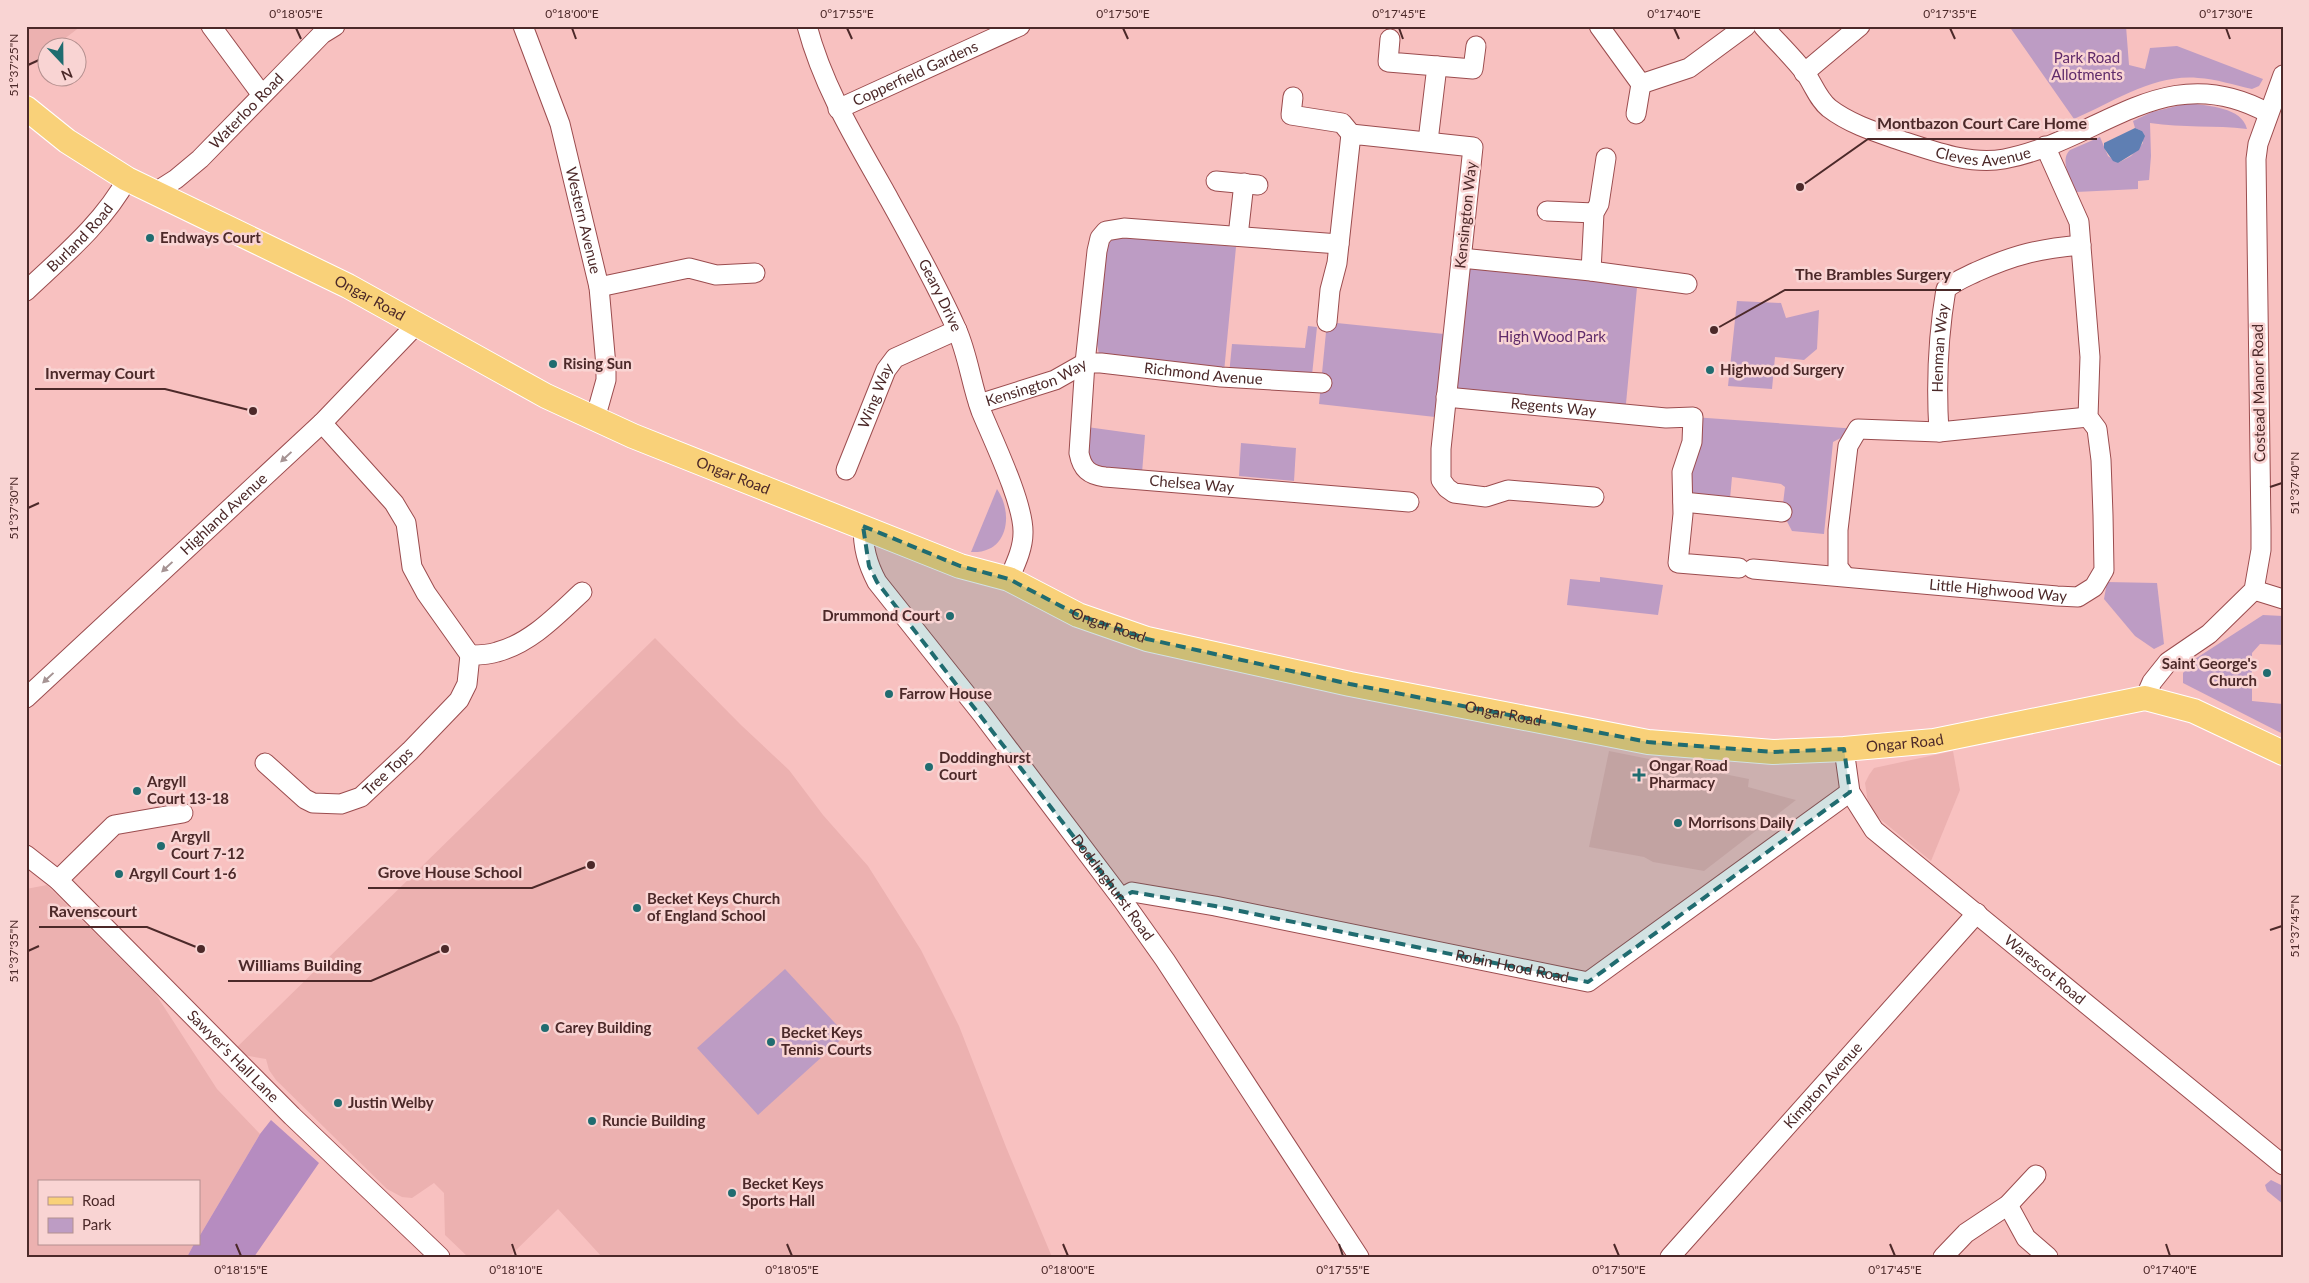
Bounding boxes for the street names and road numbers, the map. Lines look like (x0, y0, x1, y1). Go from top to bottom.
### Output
street label: Copperfield Gardens (849, 36, 980, 109)
street label: Waterloo Road (205, 69, 287, 152)
street label: Cleves Avenue (1934, 142, 2033, 169)
street label: Kensington Way (1450, 160, 1480, 269)
street label: Western Avenue (563, 165, 606, 276)
street label: Burland Road (42, 199, 116, 275)
street label: Geary Drive (915, 255, 966, 334)
street label: Ongar Road (332, 271, 409, 324)
street label: Henman Way (1928, 302, 1952, 393)
street label: Costead Manor Road (2248, 324, 2268, 462)
street label: Kensington Way (983, 354, 1090, 409)
street label: Richmond Avenue (1143, 358, 1263, 387)
street label: Wing Way (854, 359, 897, 431)
street label: Regents Way (1510, 393, 1598, 419)
street label: Ongar Road (694, 452, 773, 498)
street label: Highland Avenue (176, 469, 270, 558)
street label: Chelsea Way (1149, 471, 1235, 496)
street label: Little Highwood Way (1928, 575, 2068, 604)
street label: Ongar Road (1068, 603, 1148, 646)
street label: Ongar Road (1464, 697, 1543, 729)
street label: Ongar Road (1865, 729, 1945, 755)
street label: Tree Tops (359, 743, 416, 799)
street label: Doddinghurst Road (1068, 830, 1158, 944)
street label: Warescot Road (2001, 930, 2090, 1008)
street label: Robin Hood Road (1454, 945, 1571, 986)
street label: Sawyer's Hall Lane (184, 1006, 283, 1106)
street label: Kimpton Avenue (1779, 1038, 1866, 1132)

